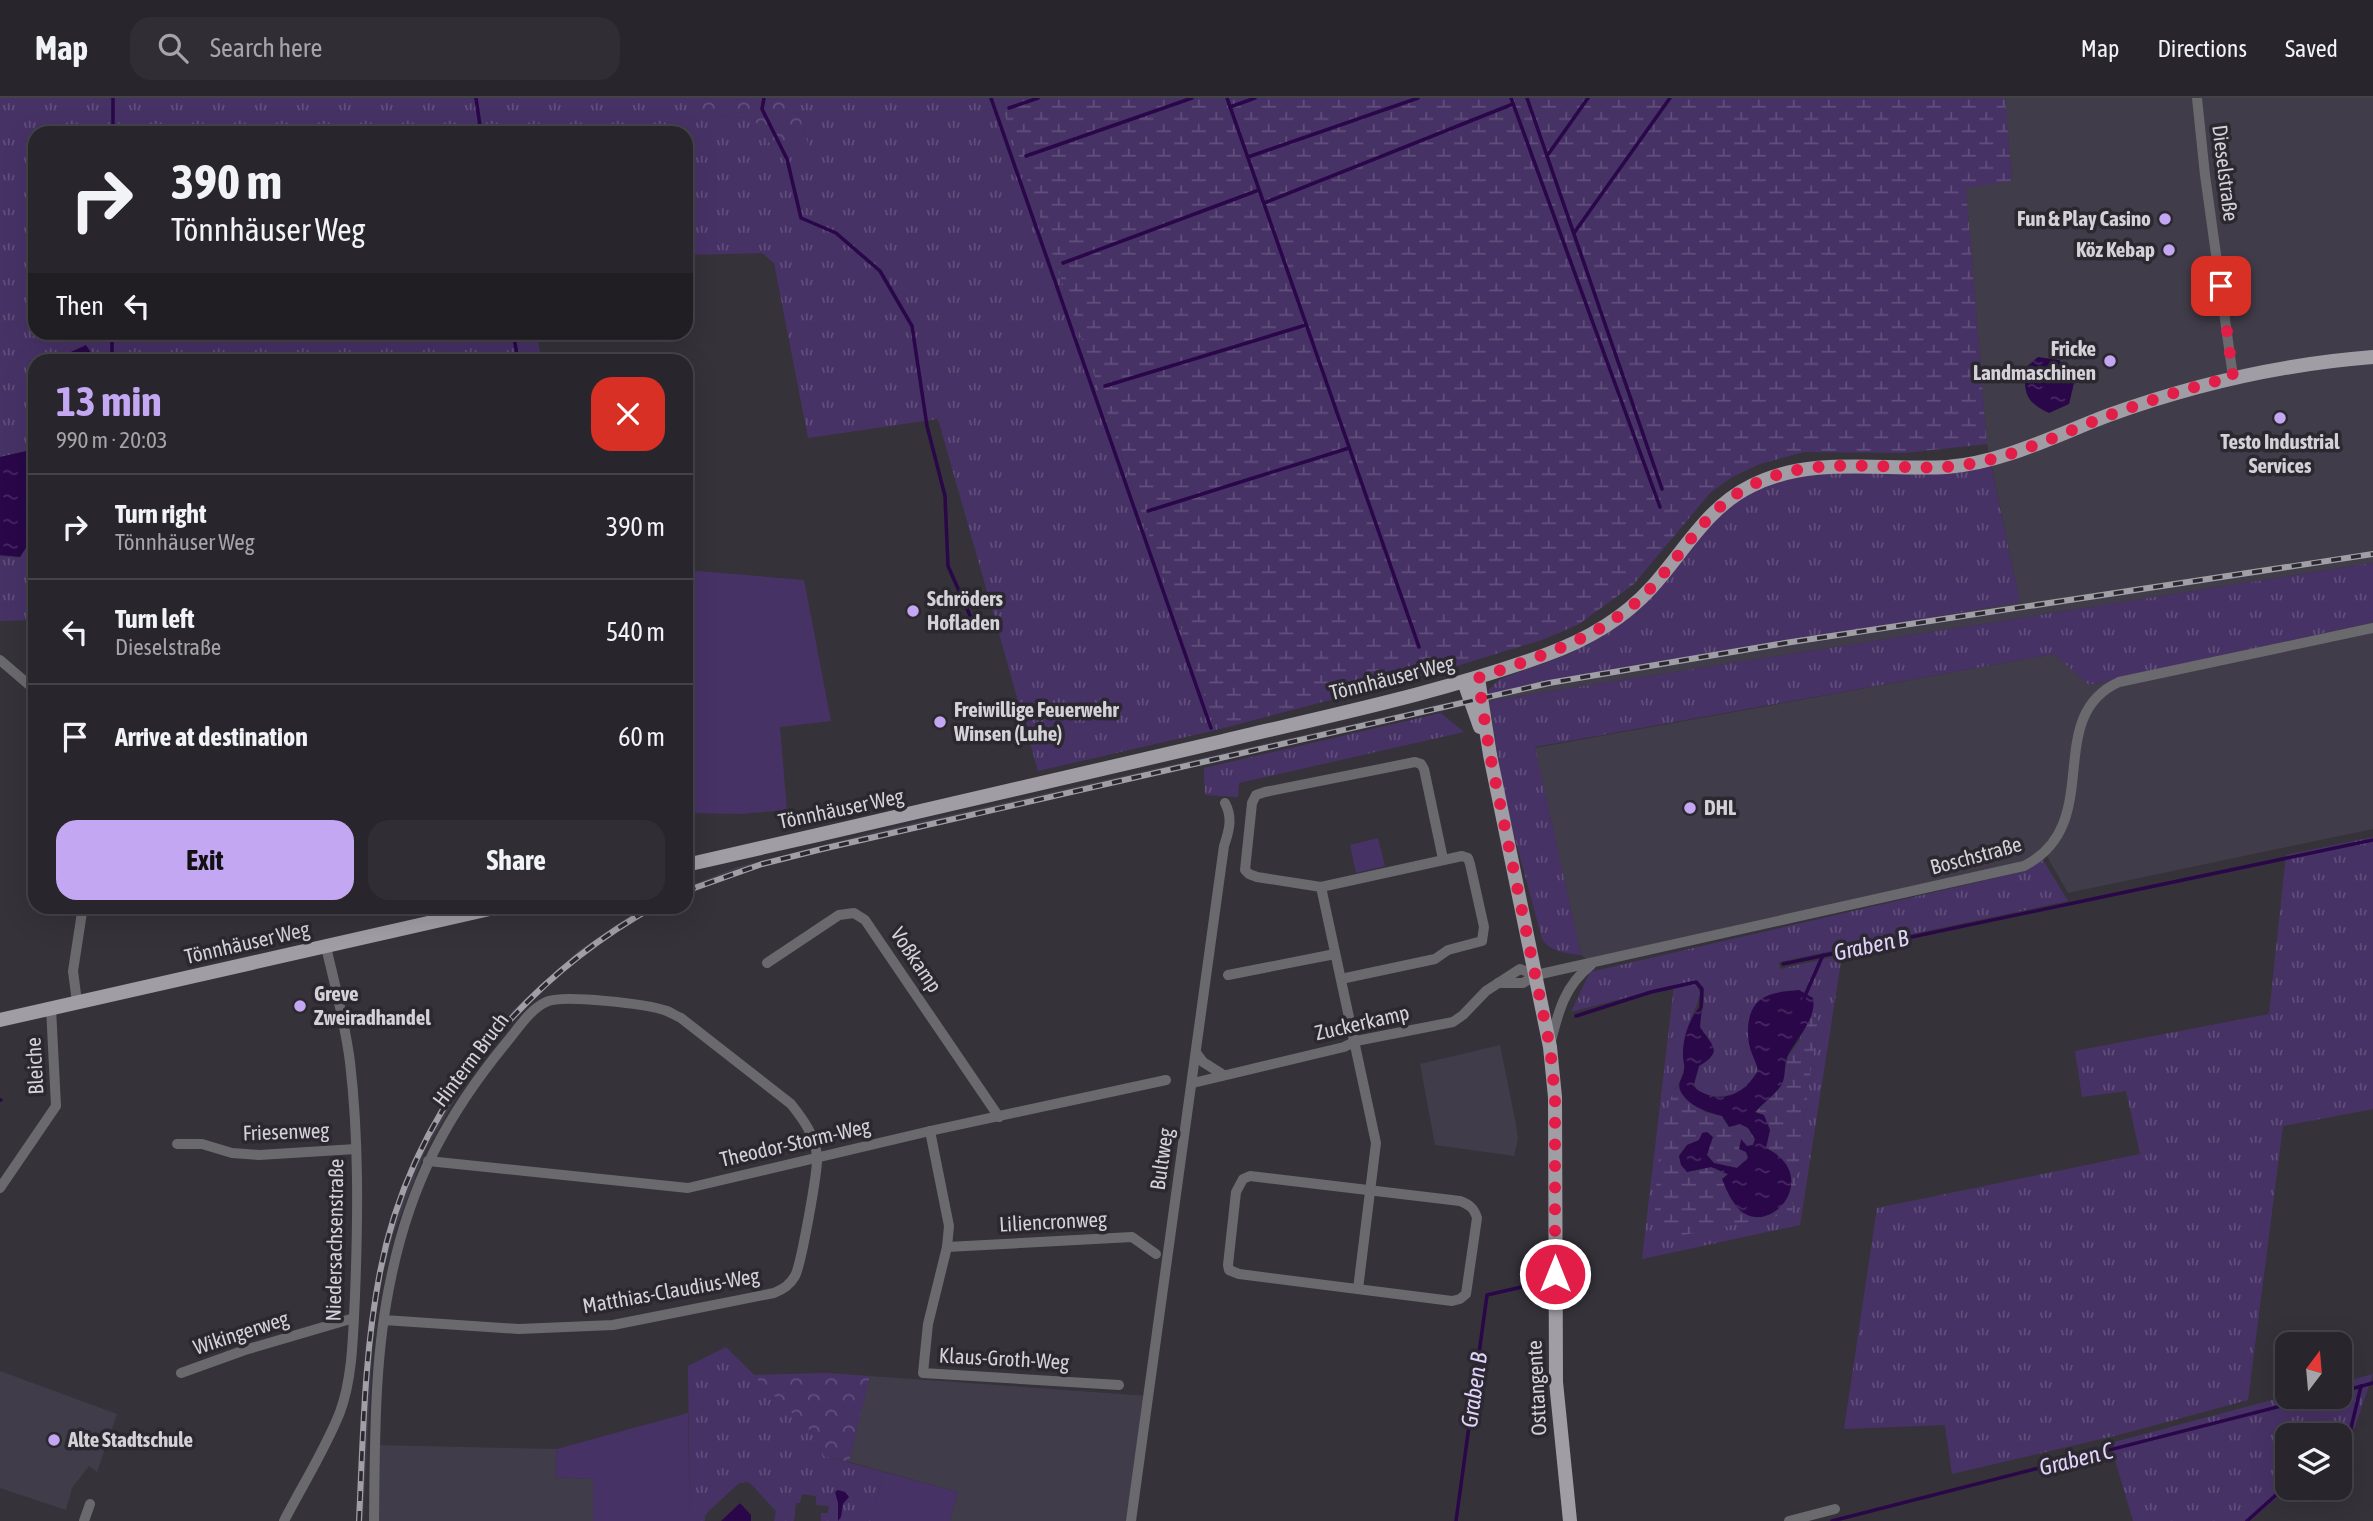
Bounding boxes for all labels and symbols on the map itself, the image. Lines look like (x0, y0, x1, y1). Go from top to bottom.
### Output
street label: Dieselstraße (2208, 123, 2244, 223)
place label: Fun & Play Casino (2017, 206, 2151, 230)
marker: Fun & Play Casino (2157, 211, 2173, 227)
place label: Köz Kebap (2076, 237, 2155, 261)
marker: Köz Kebap (2161, 242, 2177, 258)
pin (2191, 256, 2251, 316)
place label: Fricke Landmaschinen (1973, 336, 2096, 384)
marker: Fricke Landmaschinen (2102, 353, 2118, 369)
marker: Testo Industrial Services (2272, 410, 2288, 426)
place label: Testo Industrial Services (2221, 429, 2340, 477)
place label: Schröders Hofladen (927, 586, 1004, 634)
marker: Schröders Hofladen (905, 603, 921, 619)
street label: Tönnhäuser Weg (1327, 650, 1457, 704)
place label: Freiwillige Feuerwehr Winsen (Luhe) (953, 697, 1119, 745)
marker: Freiwillige Feuerwehr Winsen (Luhe) (932, 714, 948, 730)
street label: Tönnhäuser Weg (776, 783, 906, 833)
place label: DHL (1704, 795, 1736, 819)
marker: DHL (1682, 800, 1698, 816)
street label: Boschstraße (1927, 831, 2024, 879)
street label: Tönnhäuser Weg (182, 916, 312, 968)
street label: Voßkamp (886, 922, 947, 997)
water label: Graben B (1831, 924, 1911, 966)
place label: Greve Zweiradhandel (314, 981, 431, 1029)
marker: Greve Zweiradhandel (292, 998, 308, 1014)
street label: Zuckerkamp (1312, 1000, 1411, 1045)
street label: Hinterm Bruch (427, 1008, 513, 1111)
street label: Bleiche (21, 1037, 47, 1095)
street label: Theodor-Storm-Weg (717, 1113, 872, 1171)
street label: Friesenweg (242, 1117, 330, 1145)
street label: Bultweg (1145, 1126, 1177, 1192)
street label: Niedersachsenstraße (321, 1158, 347, 1322)
street label: Liliencronweg (998, 1206, 1107, 1236)
position arrow (1518, 1237, 1592, 1311)
street label: Matthias-Claudius-Weg (581, 1263, 761, 1317)
street label: Wikingerweg (190, 1305, 291, 1359)
north arrow (2275, 1332, 2352, 1409)
street label: Osttangente (1522, 1340, 1550, 1436)
street label: Klaus-Groth-Weg (938, 1343, 1070, 1373)
water label: Graben B (1456, 1351, 1492, 1429)
place label: Alte Stadtschule (67, 1427, 193, 1451)
marker: Alte Stadtschule (46, 1432, 62, 1448)
water label: Graben C (2036, 1437, 2116, 1481)

